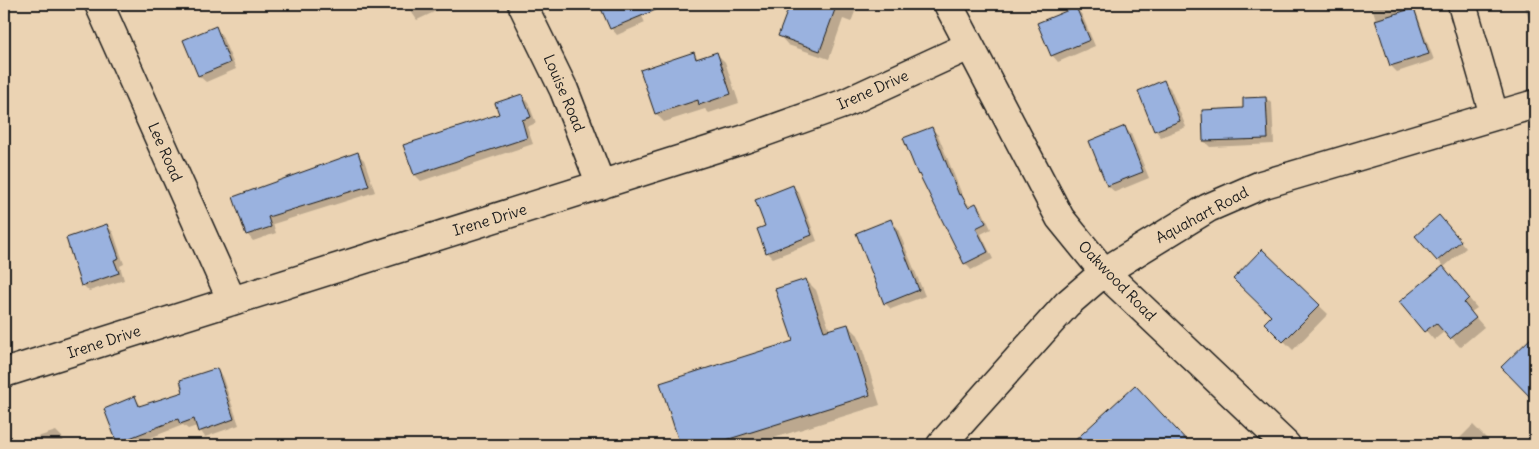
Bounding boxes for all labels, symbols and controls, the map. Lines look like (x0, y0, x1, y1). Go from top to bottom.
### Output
street label: Louise Road (540, 51, 589, 135)
street label: Irene Drive (834, 65, 911, 114)
street label: Lee Road (144, 119, 187, 184)
street label: Aquahart Road (1152, 182, 1252, 247)
street label: Irene Drive (451, 199, 529, 240)
street label: Oakwood Road (1074, 237, 1160, 325)
street label: Irene Drive (65, 321, 143, 362)

